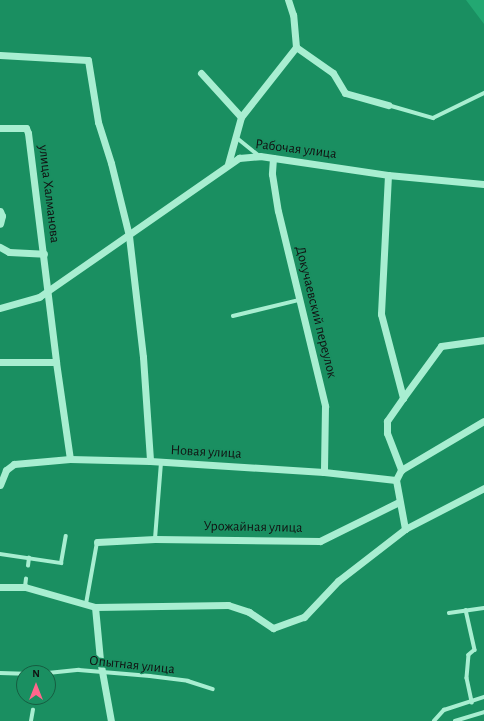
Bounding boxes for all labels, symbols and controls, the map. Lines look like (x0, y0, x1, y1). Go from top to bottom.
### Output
street label: Рабочая улица (254, 136, 338, 162)
street label: улица Халманова (35, 144, 63, 244)
street label: Докучаевский переулок (291, 244, 341, 380)
street label: Новая улица (170, 442, 242, 462)
street label: Урожайная улица (203, 518, 303, 536)
street label: Опытная улица (88, 652, 176, 678)
north arrow (16, 665, 56, 705)
text: N (32, 668, 40, 679)

